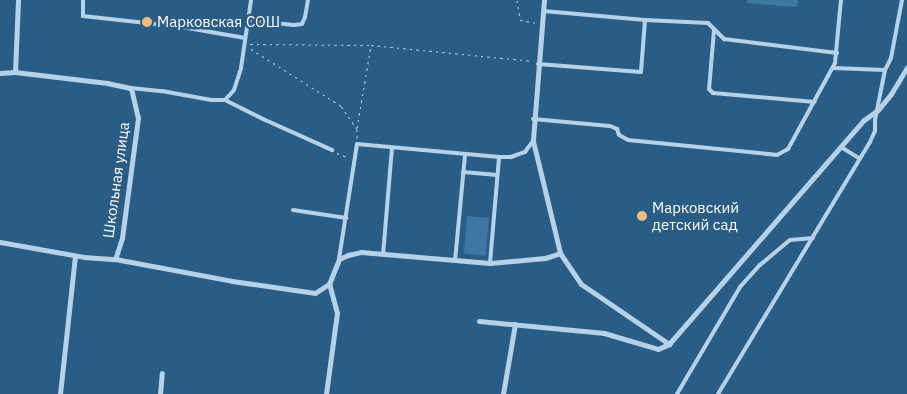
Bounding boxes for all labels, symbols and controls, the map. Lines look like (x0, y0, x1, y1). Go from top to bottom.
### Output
place label: Марковская СОШ (157, 13, 280, 31)
marker: Марковская СОШ (141, 16, 153, 28)
street label: Школьная улица (99, 121, 133, 239)
place label: Марковский детский сад (652, 198, 739, 233)
marker: Марковский детский сад (636, 210, 648, 222)

